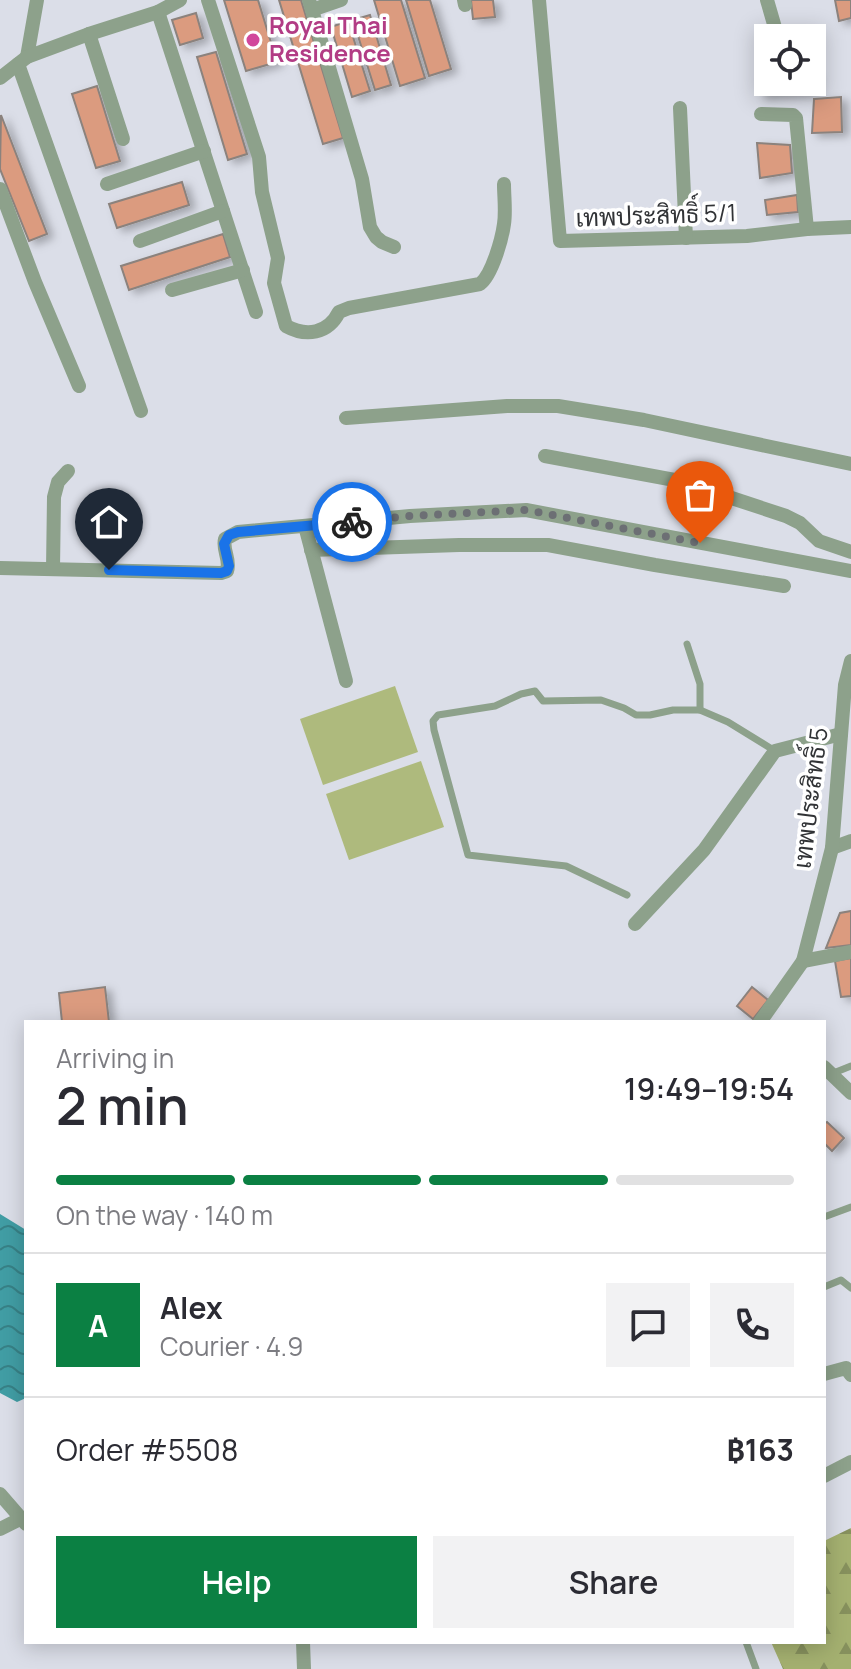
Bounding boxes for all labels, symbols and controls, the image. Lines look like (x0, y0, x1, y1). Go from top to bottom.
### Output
place label: Royal Thai Residence (269, 8, 391, 69)
map controls (754, 24, 826, 96)
button: locate (754, 24, 826, 96)
marker: Royal Thai Residence (244, 31, 262, 49)
street label: เทพประสิทธิ์ 5/1 (575, 191, 737, 234)
pin (666, 461, 734, 543)
icon: bag (678, 473, 722, 517)
courier (312, 482, 392, 562)
pin (75, 488, 143, 570)
icon: home (87, 500, 131, 544)
icon: bike (330, 500, 374, 544)
street label: เทพประสิทธิ์ 5 (781, 725, 835, 870)
text: Arriving in (56, 1040, 174, 1076)
text: 19:49–19:54 (624, 1068, 794, 1109)
text: 2 min (56, 1070, 189, 1141)
text: On the way · 140 m (56, 1197, 273, 1233)
button: chat (606, 1283, 690, 1367)
button: phone (710, 1283, 794, 1367)
text: Alex (160, 1287, 223, 1328)
text: A (88, 1305, 108, 1346)
text: Courier · 4.9 (160, 1328, 303, 1364)
text: Order #5508 (56, 1429, 238, 1470)
text: ฿163 (727, 1429, 794, 1470)
button: Help (56, 1536, 417, 1628)
button: Share (433, 1536, 794, 1628)

